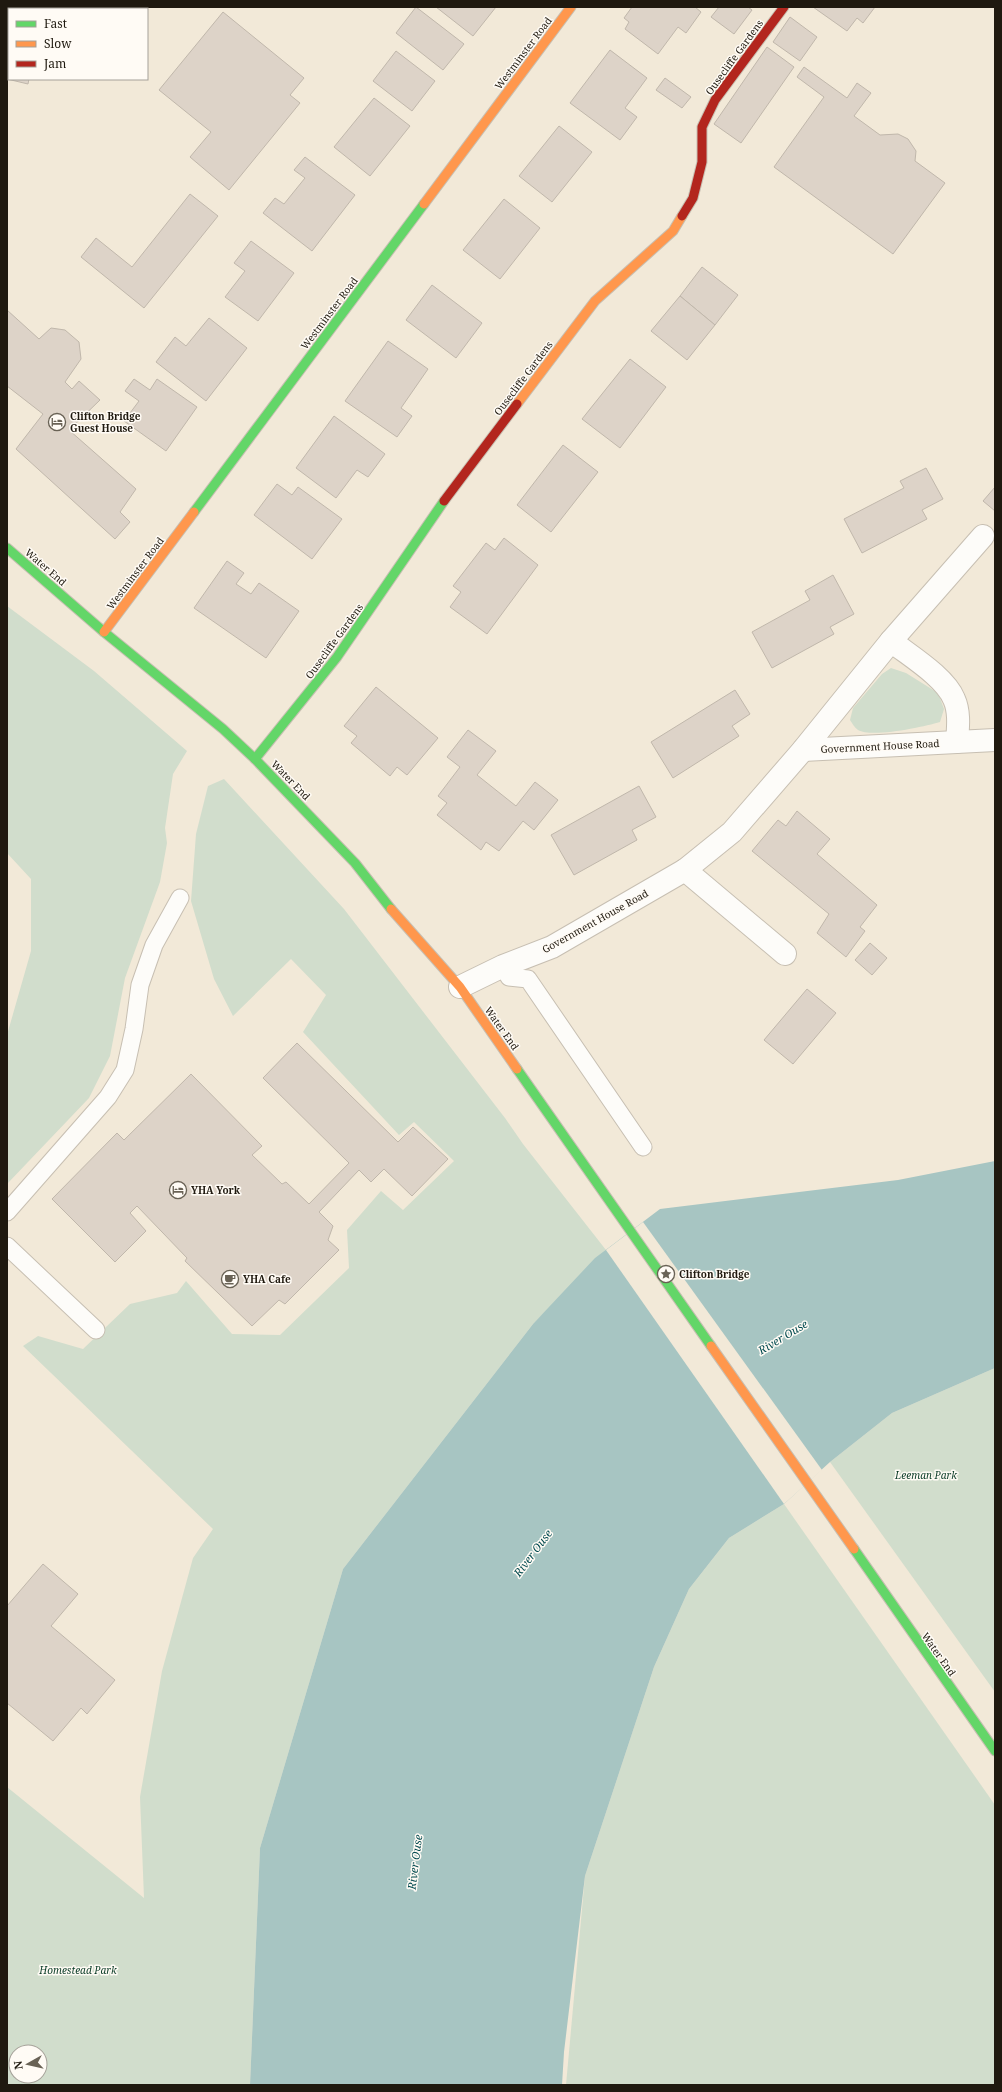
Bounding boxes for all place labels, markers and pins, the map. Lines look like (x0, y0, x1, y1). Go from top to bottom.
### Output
place label: Clifton Bridge Guest House (70, 409, 141, 435)
hotel icon: Clifton Bridge Guest House (47, 412, 67, 432)
hotel icon: YHA York (168, 1180, 188, 1200)
place label: YHA York (191, 1183, 241, 1197)
place icon: Clifton Bridge (656, 1264, 676, 1284)
place label: Clifton Bridge (679, 1267, 750, 1281)
cafe icon: YHA Cafe (220, 1269, 240, 1289)
place label: YHA Cafe (243, 1272, 291, 1286)

